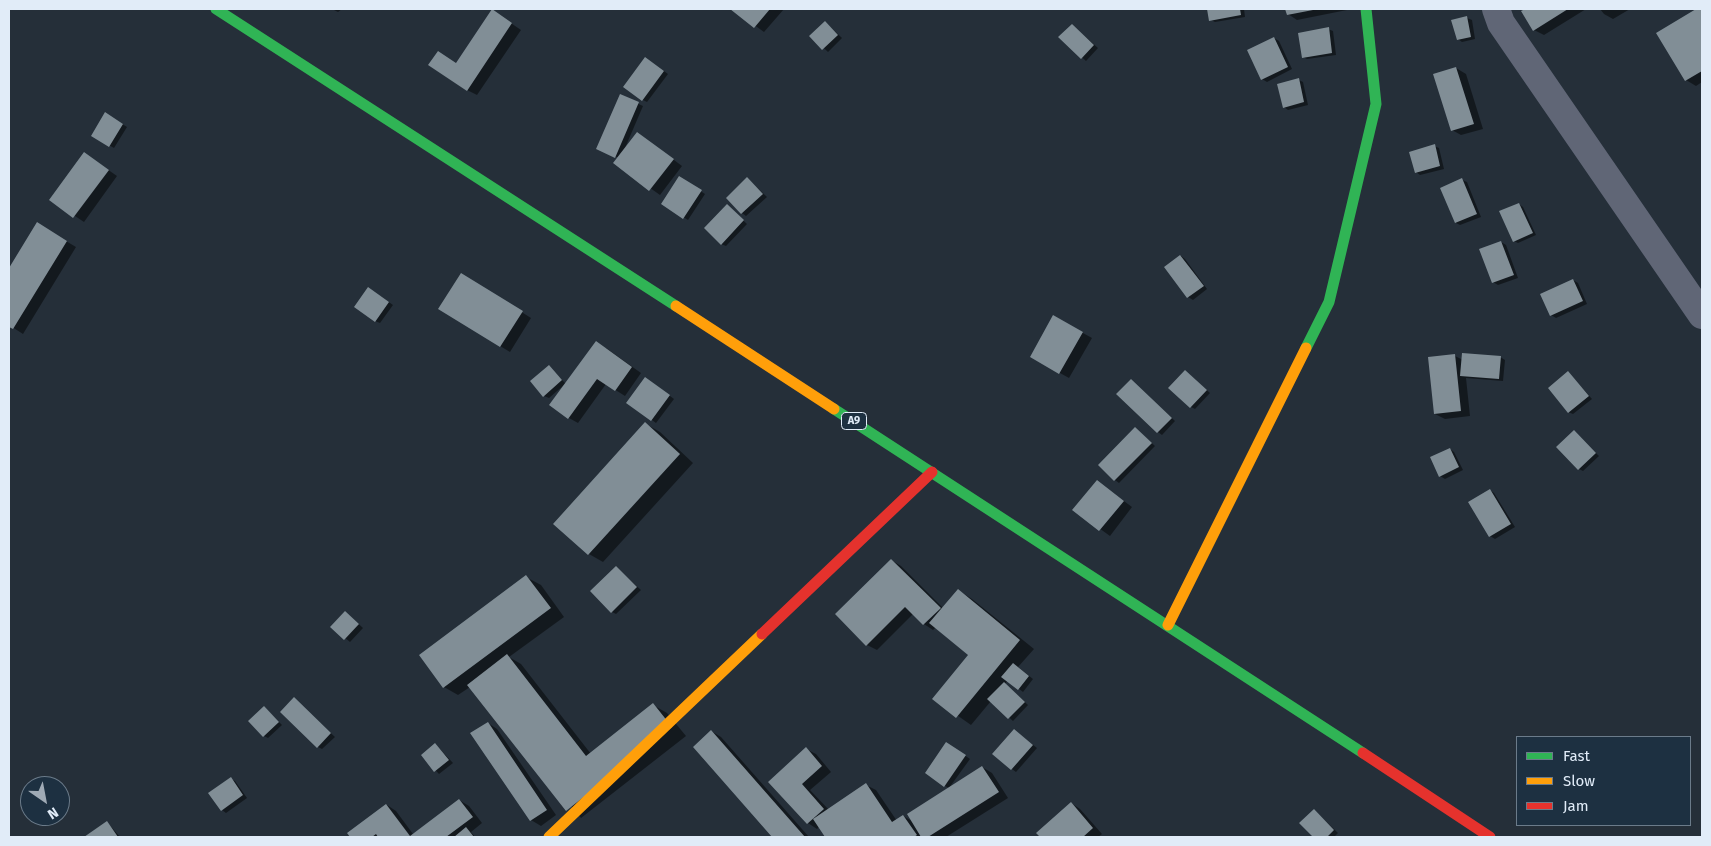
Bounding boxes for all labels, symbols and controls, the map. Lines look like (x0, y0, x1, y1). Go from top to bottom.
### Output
road number: A9 (842, 412, 866, 430)
legend (1516, 736, 1691, 826)
text: Fast (1563, 747, 1590, 765)
text: Slow (1563, 772, 1595, 790)
north arrow (20, 776, 70, 826)
text: Jam (1563, 797, 1589, 815)
text: N (44, 803, 61, 823)

